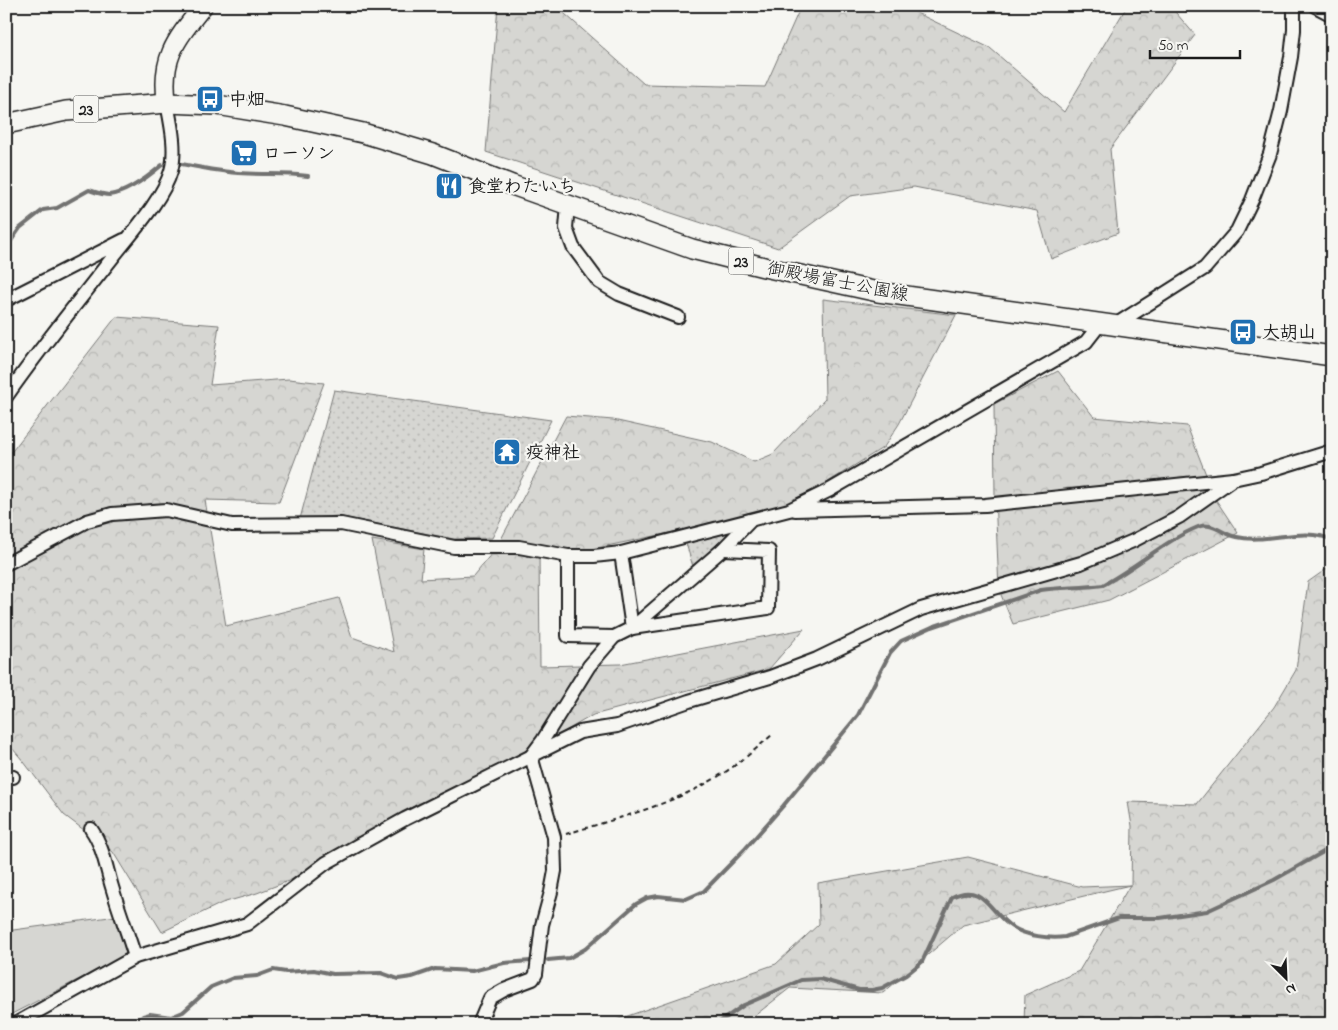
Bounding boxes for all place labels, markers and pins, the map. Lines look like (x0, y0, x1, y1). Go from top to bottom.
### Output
bus stop icon: 中畑 (195, 84, 225, 114)
place label: 中畑 (229, 88, 265, 114)
supermarket icon: ローソン (229, 138, 259, 168)
place label: ローソン (263, 142, 335, 168)
restaurant icon: 食堂わたいち (434, 171, 464, 201)
place label: 食堂わたいち (468, 175, 576, 201)
bus stop icon: 大胡山 (1228, 317, 1258, 347)
place label: 大胡山 (1262, 321, 1316, 347)
temple icon: 疫神社 (492, 437, 522, 467)
place label: 疫神社 (526, 441, 580, 467)

